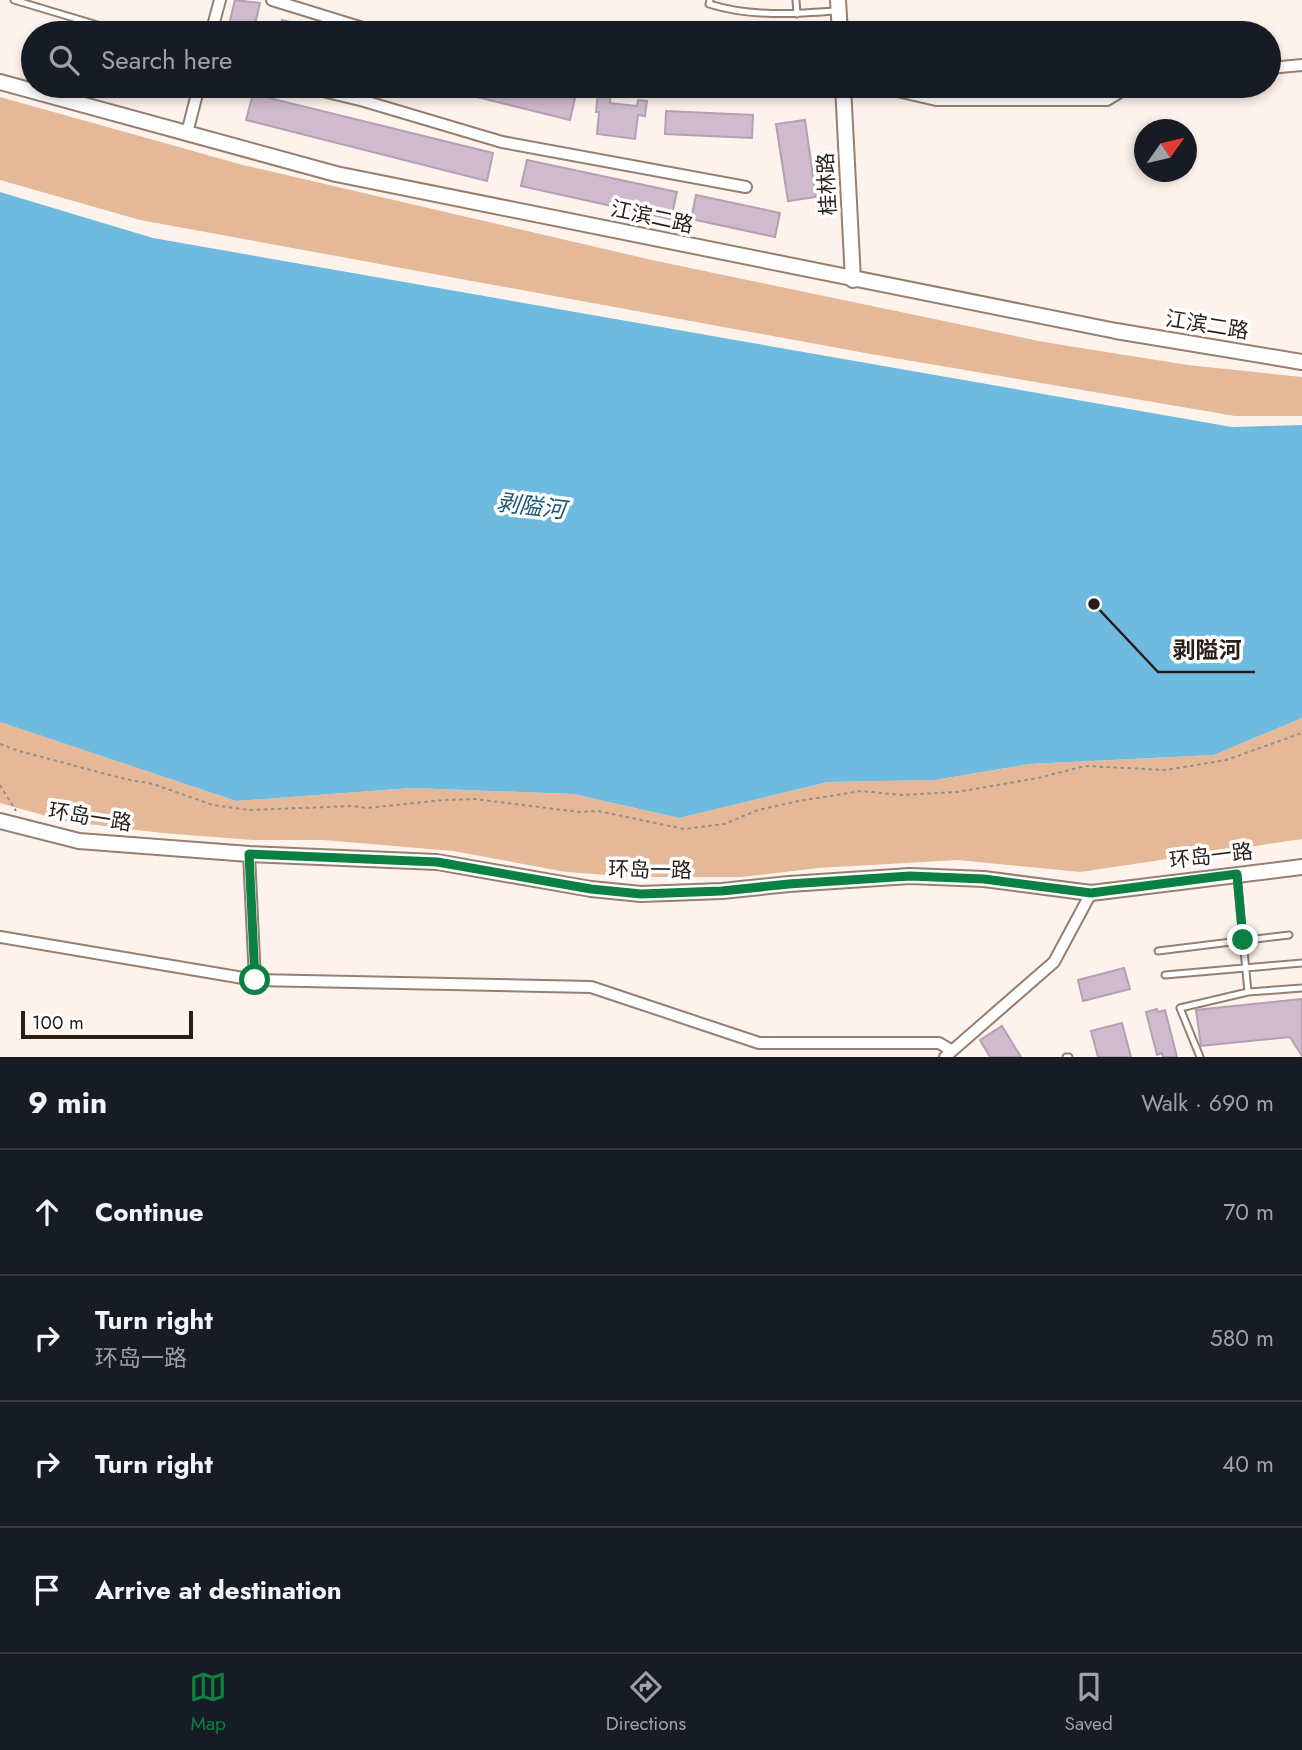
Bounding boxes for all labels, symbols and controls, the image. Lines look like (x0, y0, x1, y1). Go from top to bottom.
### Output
search box (21, 21, 1281, 98)
icon: search (45, 41, 83, 79)
text: Search here (101, 41, 233, 79)
north arrow (1134, 119, 1197, 182)
street label: 桂林路 (810, 152, 844, 216)
street label: 江滨二路 (608, 194, 696, 240)
street label: 江滨二路 (1163, 304, 1251, 346)
water label: 剥隘河 (495, 485, 571, 528)
callout: 剥隘河 (1158, 628, 1255, 672)
text: 剥隘河 (1173, 633, 1242, 667)
street label: 环岛一路 (46, 796, 134, 838)
street label: 环岛一路 (1167, 836, 1255, 876)
street label: 环岛一路 (608, 854, 692, 886)
route end (1227, 924, 1258, 955)
route start (239, 964, 270, 995)
scale bar (21, 1008, 192, 1040)
text: 100 m (32, 1009, 84, 1036)
text: 9 min (28, 1081, 107, 1124)
text: Walk · 690 m (1141, 1086, 1274, 1120)
icon: ahead (28, 1193, 66, 1231)
text: Continue (95, 1193, 204, 1231)
text: 70 m (1223, 1195, 1274, 1229)
text: Turn right (95, 1301, 213, 1339)
icon: right (28, 1319, 66, 1357)
text: 580 m (1210, 1321, 1274, 1355)
text: 环岛一路 (95, 1341, 187, 1375)
icon: right (28, 1445, 66, 1483)
text: Turn right (95, 1445, 213, 1483)
text: 40 m (1222, 1447, 1274, 1481)
icon: arrive (28, 1571, 66, 1609)
text: Arrive at destination (95, 1571, 342, 1609)
tab: Map (189, 1668, 227, 1737)
tab: Directions (606, 1668, 686, 1737)
tab: Saved (1065, 1668, 1113, 1737)

